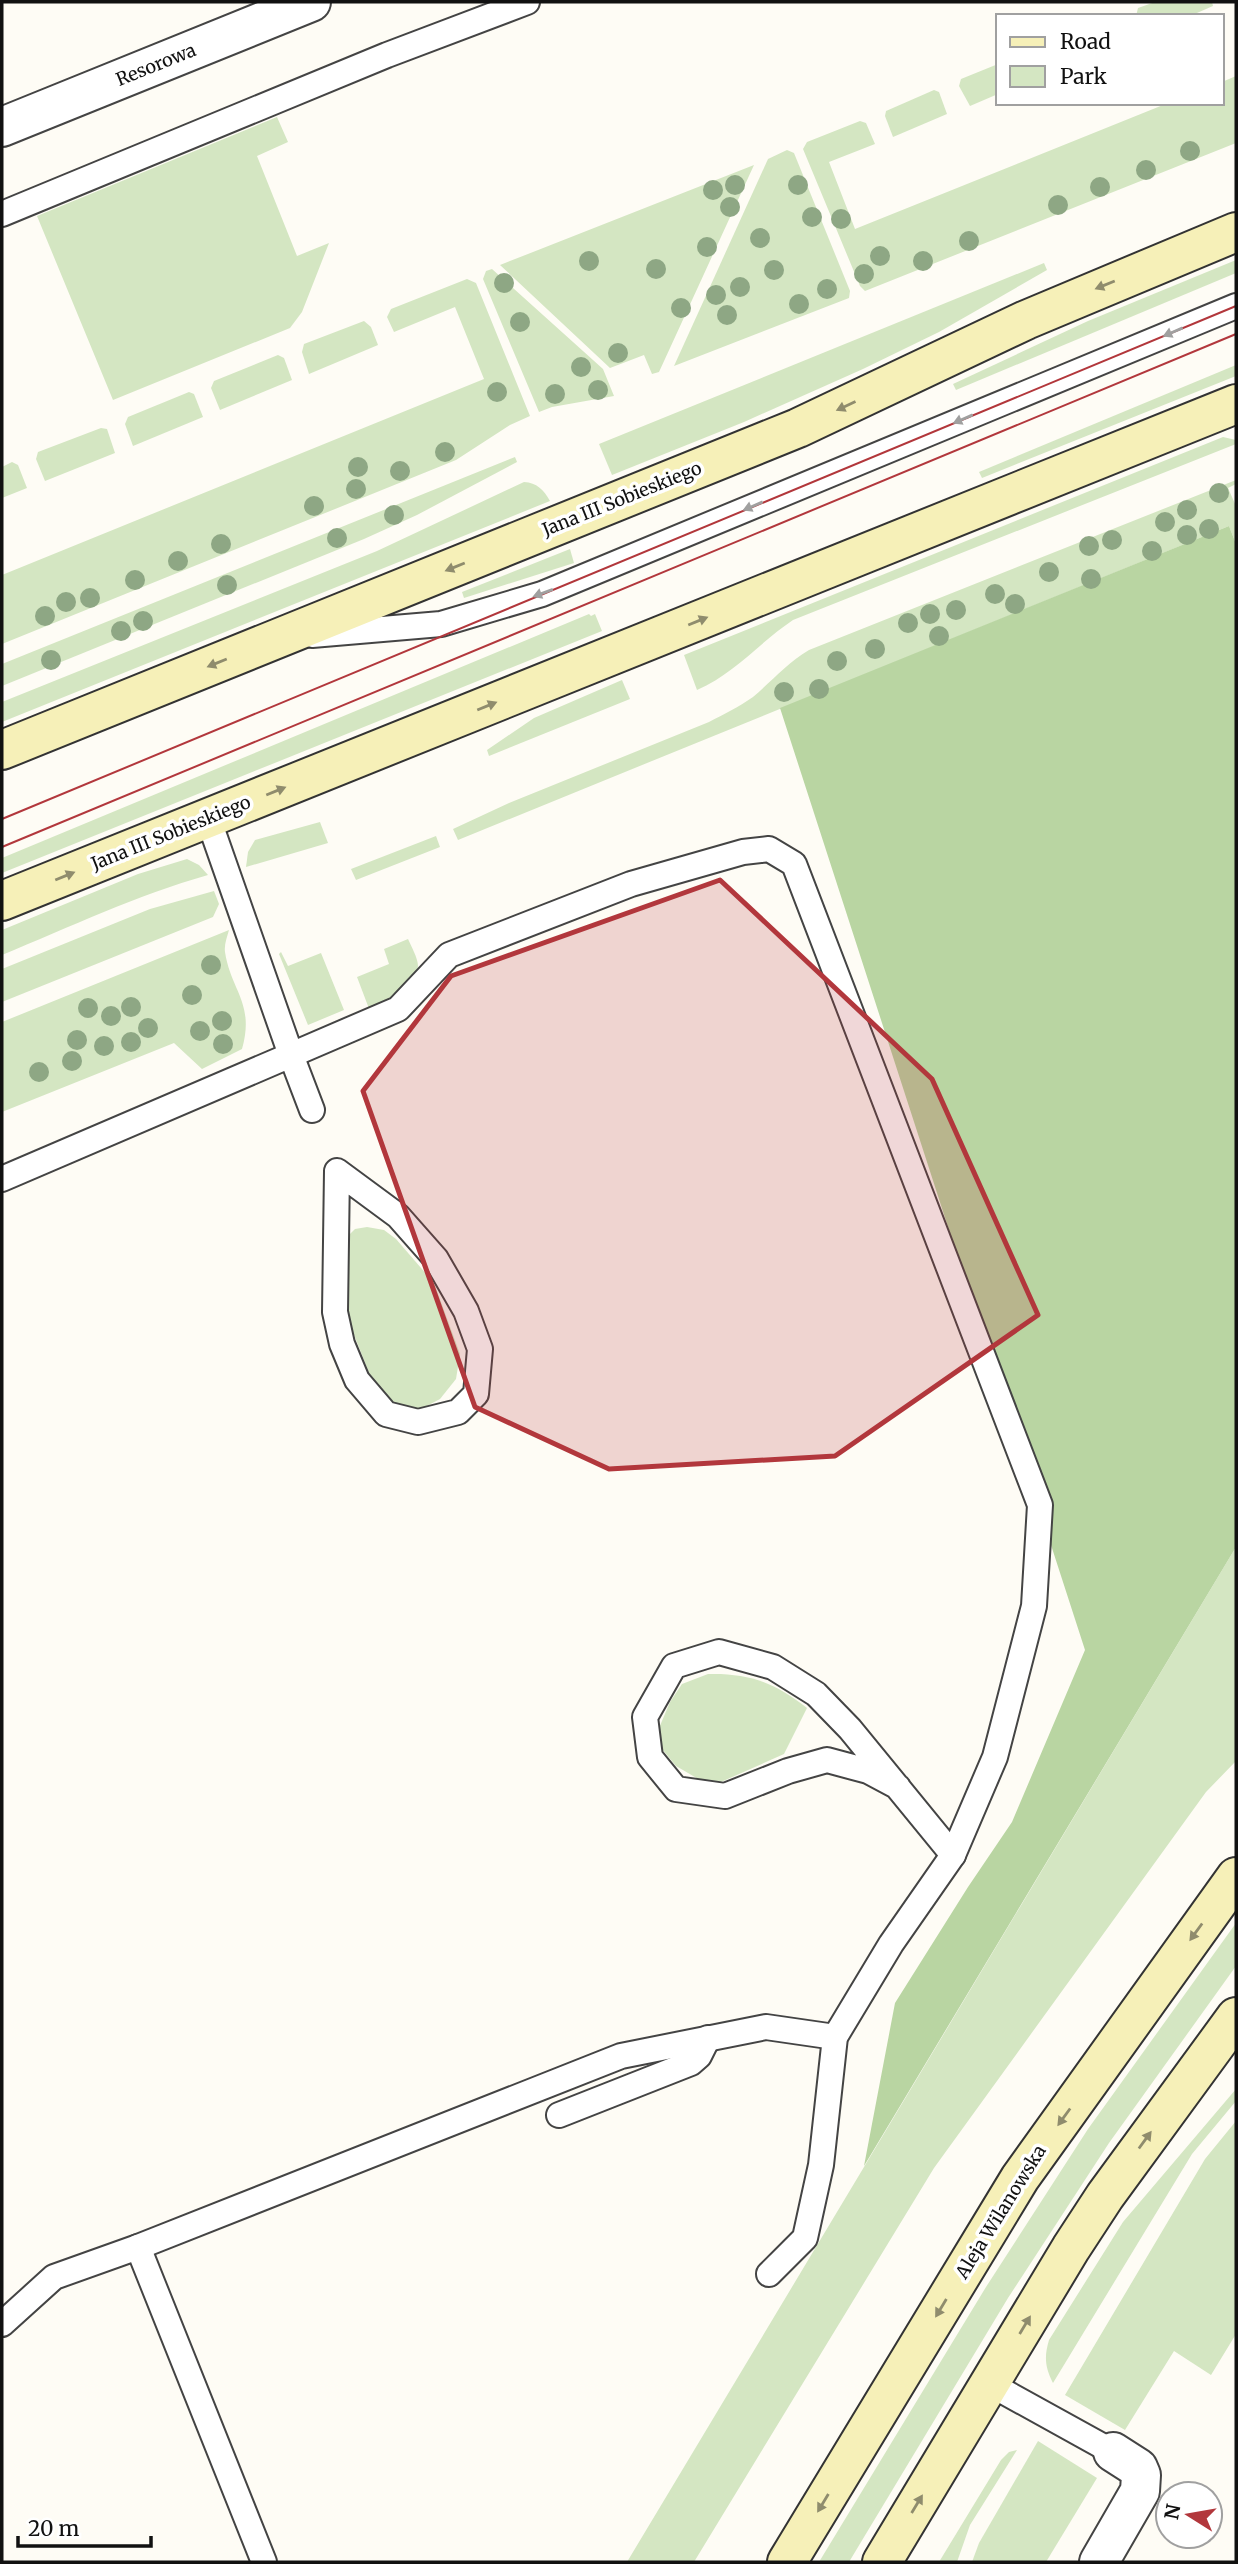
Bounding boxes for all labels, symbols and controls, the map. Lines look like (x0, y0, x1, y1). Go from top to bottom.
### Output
legend (996, 14, 1224, 105)
text: Road (1060, 28, 1111, 55)
street label: Resorowa (113, 38, 199, 91)
text: Park (1060, 63, 1107, 90)
one-way arrow (1095, 279, 1115, 291)
one-way arrow (1163, 327, 1184, 338)
one-way arrow (836, 400, 856, 412)
one-way arrow (953, 413, 973, 425)
street label: Jana III Sobieskiego (538, 456, 705, 541)
one-way arrow (742, 501, 763, 512)
one-way arrow (444, 562, 465, 573)
one-way arrow (532, 588, 553, 599)
one-way arrow (688, 615, 709, 626)
one-way arrow (206, 658, 227, 669)
one-way arrow (477, 700, 498, 711)
one-way arrow (266, 785, 287, 796)
street label: Jana III Sobieskiego (87, 790, 254, 875)
one-way arrow (55, 870, 76, 881)
one-way arrow (1190, 1923, 1204, 1941)
one-way arrow (1057, 2108, 1071, 2126)
one-way arrow (1138, 2131, 1152, 2149)
street label: Aleja Wilanowska (950, 2140, 1051, 2284)
one-way arrow (934, 2298, 947, 2318)
one-way arrow (1019, 2316, 1031, 2335)
north arrow (1154, 2480, 1224, 2550)
one-way arrow (817, 2493, 829, 2512)
one-way arrow (911, 2494, 924, 2513)
text: N (1159, 2502, 1186, 2521)
scale bar (18, 2504, 150, 2548)
text: 20 m (28, 2515, 80, 2542)

